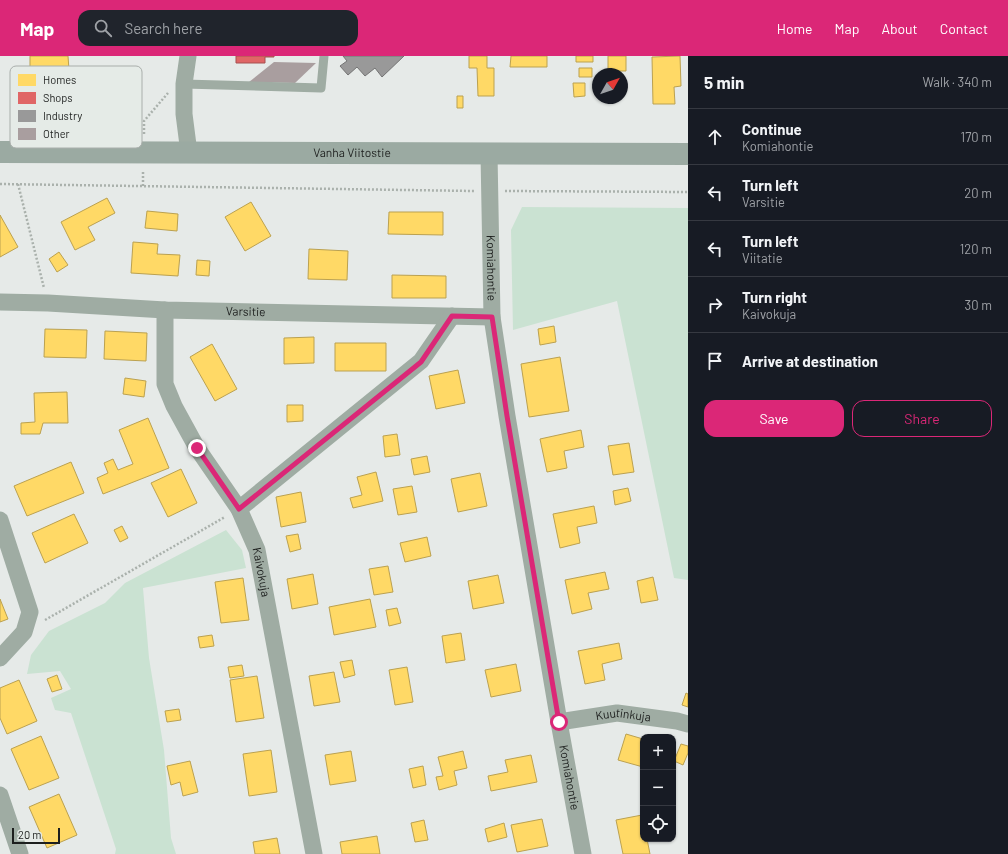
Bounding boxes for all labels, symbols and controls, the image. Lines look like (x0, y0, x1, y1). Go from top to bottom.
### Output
search box (78, 10, 358, 46)
text: Map (20, 17, 54, 40)
icon: search (92, 17, 114, 39)
text: Search here (124, 19, 202, 37)
text: Home (777, 20, 813, 37)
text: Map (835, 20, 859, 37)
text: About (881, 20, 918, 37)
text: Contact (940, 20, 988, 37)
legend (10, 66, 142, 148)
north arrow (592, 68, 628, 104)
text: 5 min (704, 72, 744, 92)
text: Homes (43, 73, 76, 86)
text: Walk · 340 m (923, 74, 992, 90)
text: Shops (43, 91, 73, 104)
text: Industry (43, 109, 82, 122)
text: Continue (742, 120, 802, 138)
icon: ahead (704, 126, 726, 148)
text: Other (43, 127, 70, 140)
text: 170 m (961, 129, 992, 145)
text: Komiahontie (742, 138, 814, 154)
street label: Vanha Viitostie (313, 145, 391, 159)
text: Turn left (742, 176, 798, 194)
icon: left (704, 182, 726, 204)
text: 20 m (964, 185, 992, 201)
text: Varsitie (742, 194, 785, 210)
text: Turn left (742, 232, 798, 250)
street label: Komiahontie (484, 235, 500, 301)
icon: left (704, 238, 726, 260)
text: 120 m (960, 241, 992, 257)
text: Viitatie (742, 250, 783, 266)
text: Turn right (742, 288, 807, 306)
icon: right (704, 294, 726, 316)
text: 30 m (965, 297, 992, 313)
street label: Varsitie (226, 303, 266, 318)
text: Kaivokuja (742, 306, 796, 322)
icon: arrive (704, 350, 726, 372)
text: Arrive at destination (742, 352, 878, 370)
button: Save (704, 400, 844, 437)
button: Share (852, 400, 992, 437)
route end (188, 439, 206, 457)
street label: Kaivokuja (251, 546, 274, 598)
street label: Kuutinkuja (594, 705, 652, 723)
route start (550, 713, 568, 731)
map controls (640, 734, 676, 842)
button: + (640, 734, 676, 770)
street label: Komiahontie (557, 744, 583, 811)
button: − (640, 770, 676, 806)
button: locate (640, 806, 676, 842)
scale bar (12, 826, 60, 845)
text: 20 m (18, 828, 41, 841)

